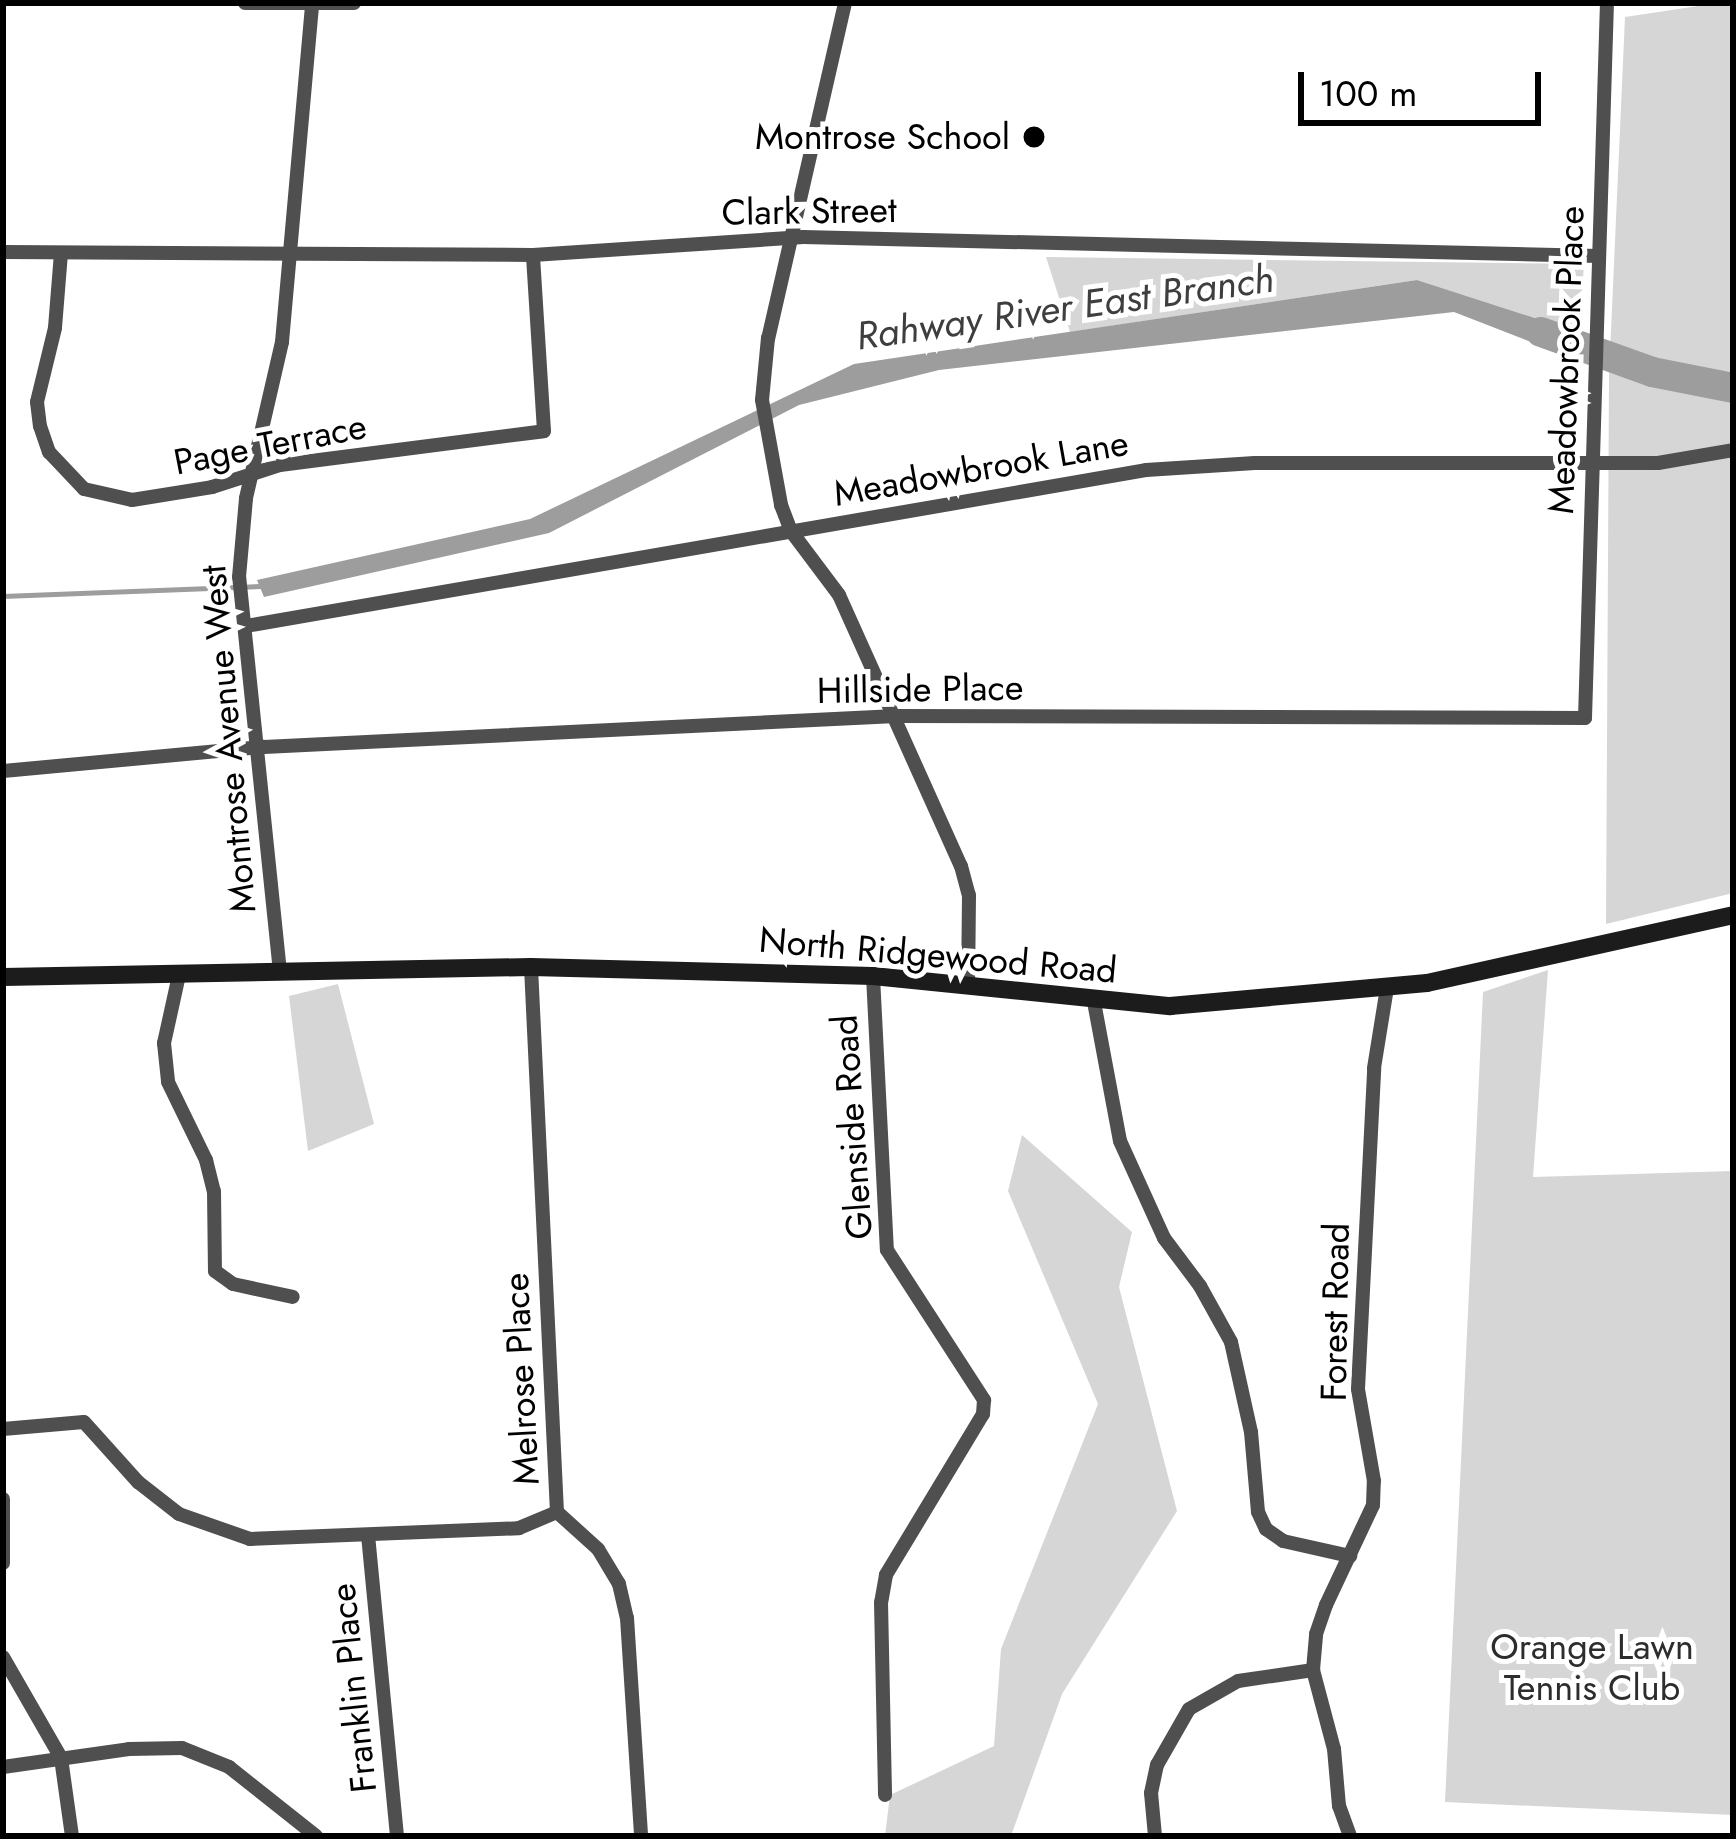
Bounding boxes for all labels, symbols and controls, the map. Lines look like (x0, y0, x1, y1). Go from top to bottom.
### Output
scale bar (1304, 48, 1547, 122)
text: 100 m (1319, 67, 1417, 119)
place label: Montrose School (755, 115, 1010, 159)
marker: Montrose School (1021, 124, 1047, 150)
street label: Clark Street (721, 188, 897, 234)
street label: Meadowbrook Place (1539, 205, 1593, 515)
water label: Rahway River East Branch (853, 256, 1277, 360)
street label: Page Terrace (170, 404, 370, 484)
street label: Meadowbrook Lane (830, 421, 1132, 515)
street label: Montrose Avenue West (191, 563, 265, 915)
street label: Hillside Place (816, 666, 1024, 712)
street label: North Ridgewood Road (757, 918, 1119, 992)
street label: Glenside Road (823, 1013, 881, 1241)
street label: Forest Road (1312, 1222, 1358, 1402)
street label: Melrose Place (494, 1272, 548, 1486)
street label: Franklin Place (321, 1581, 385, 1795)
park label: Orange Lawn Tennis Club (1490, 1624, 1694, 1709)

